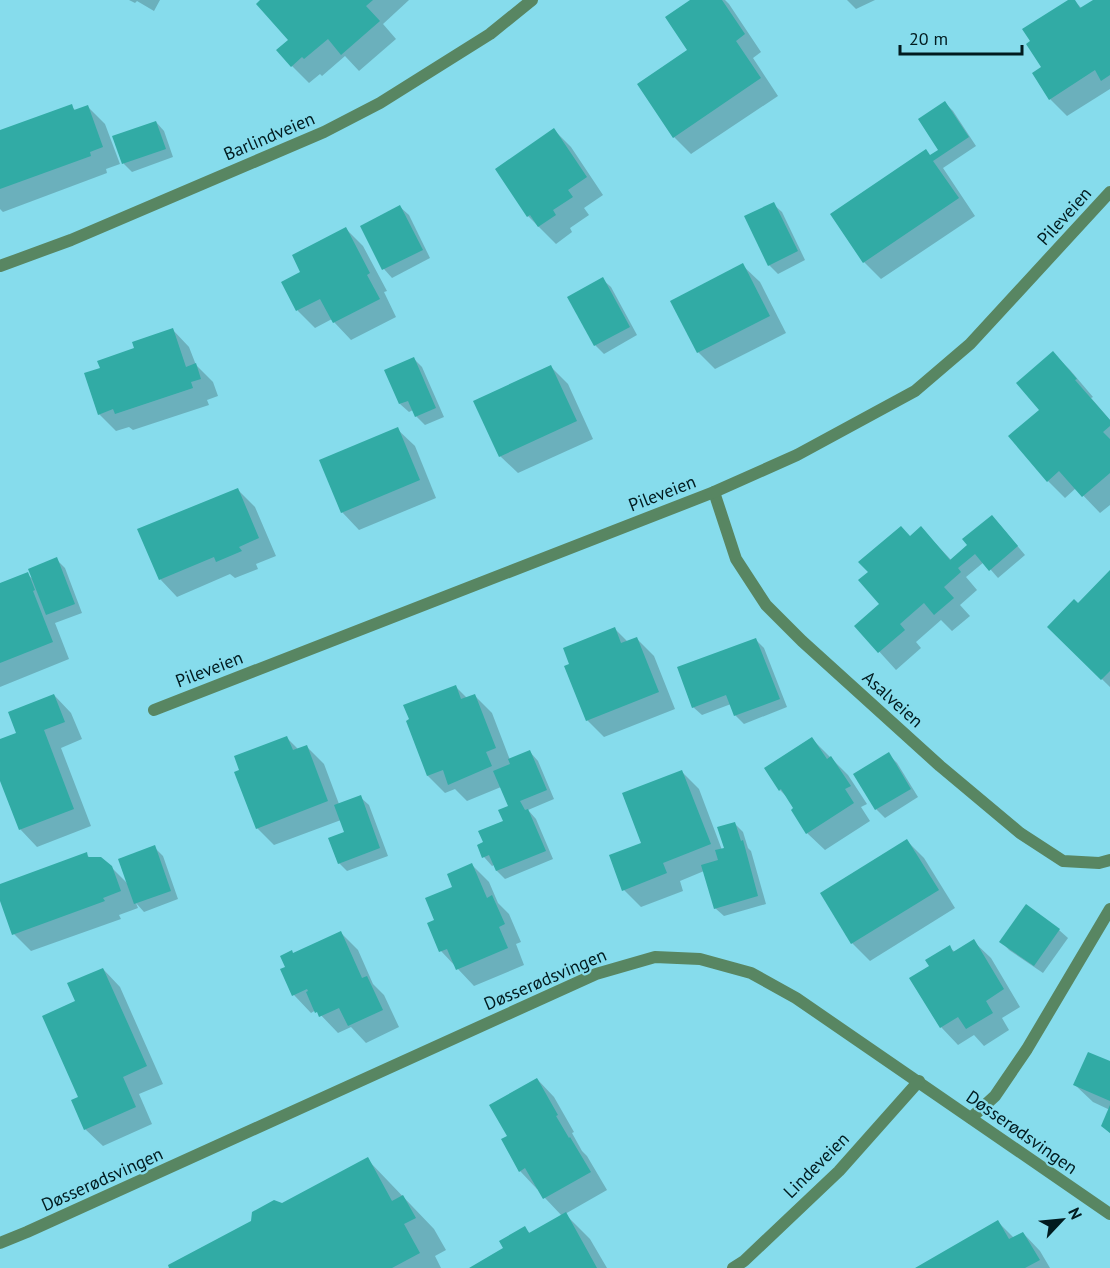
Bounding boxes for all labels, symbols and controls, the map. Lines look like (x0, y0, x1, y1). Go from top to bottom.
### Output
scale bar (900, 18, 1022, 56)
text: 20 m (909, 27, 948, 50)
street label: Barlindveien (220, 107, 318, 165)
street label: Pileveien (1032, 182, 1096, 250)
street label: Pileveien (625, 470, 699, 516)
street label: Pileveien (172, 646, 246, 692)
street label: Asalveien (858, 666, 928, 732)
street label: Døsserødsvingen (480, 943, 610, 1015)
street label: Døsserødsvingen (962, 1085, 1082, 1179)
street label: Lindeveien (778, 1127, 854, 1203)
street label: Døsserødsvingen (38, 1142, 166, 1216)
north arrow (1032, 1190, 1092, 1250)
text: N (1064, 1204, 1087, 1223)

